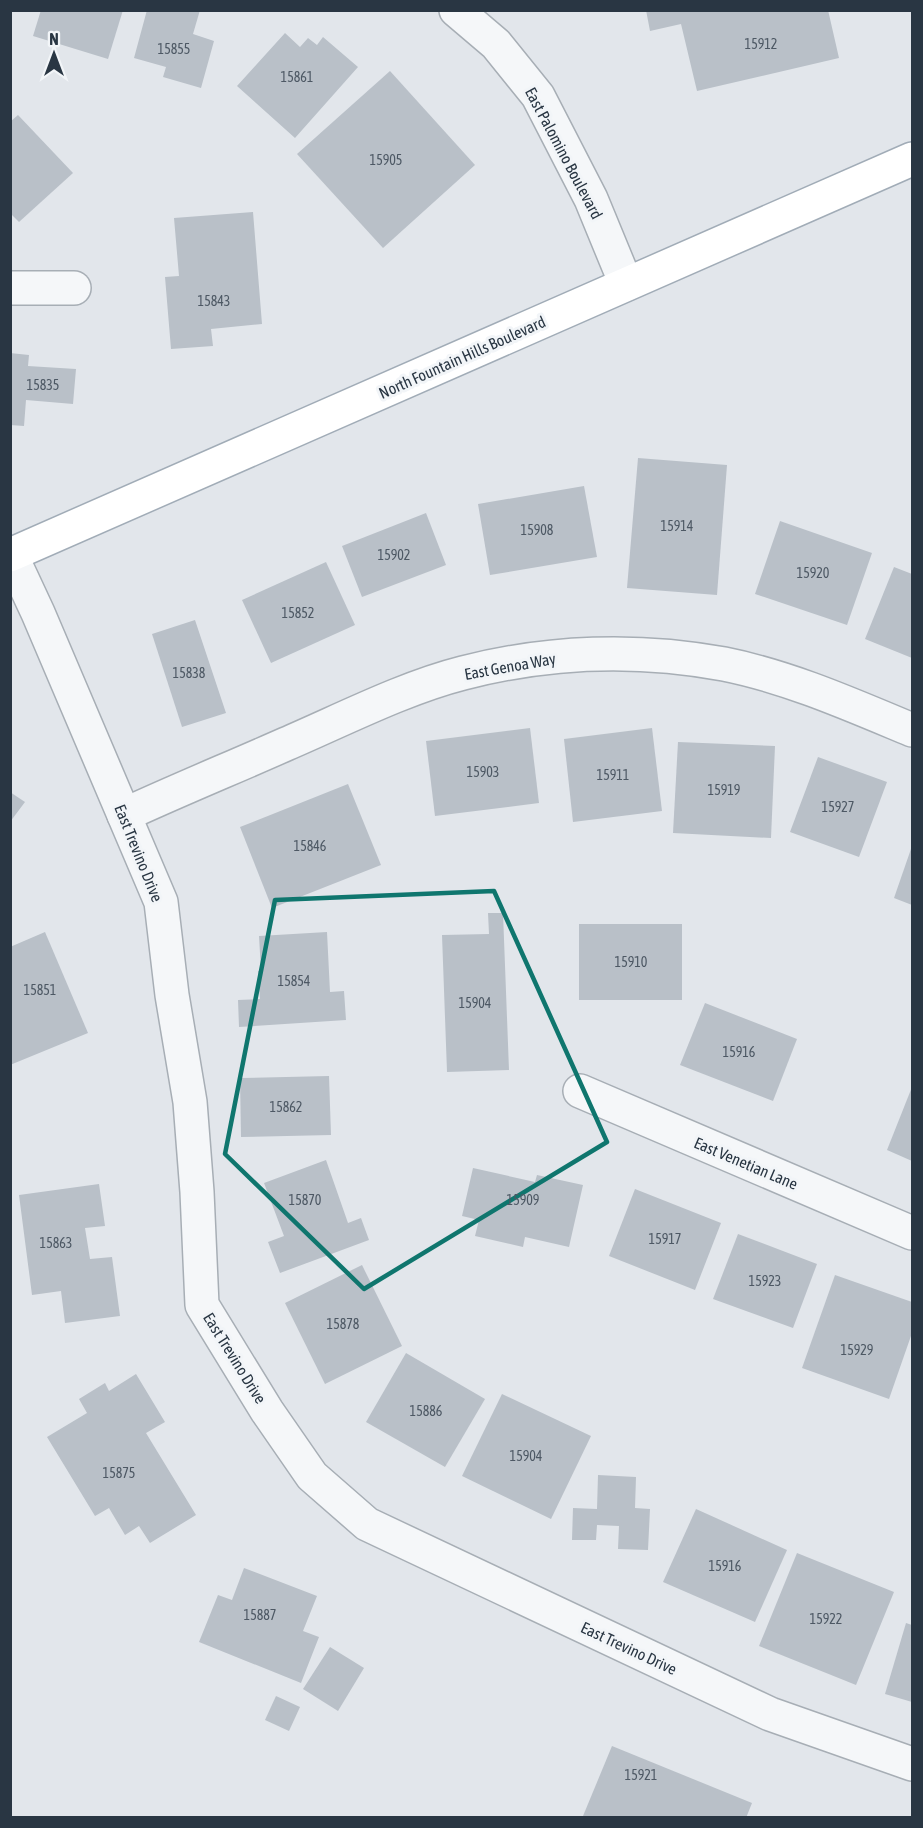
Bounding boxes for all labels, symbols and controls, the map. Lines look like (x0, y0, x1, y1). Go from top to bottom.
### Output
north arrow (24, 24, 84, 84)
text: N (49, 30, 59, 48)
house number: 15912 (745, 36, 777, 52)
house number: 15855 (158, 41, 190, 57)
house number: 15861 (281, 69, 313, 85)
street label: East Palomino Boulevard (522, 84, 606, 222)
house number: 15905 (370, 152, 402, 168)
house number: 15843 (198, 293, 230, 309)
street label: North Fountain Hills Boulevard (376, 312, 548, 402)
house number: 15835 (27, 377, 59, 393)
house number: 15914 (661, 518, 694, 534)
house number: 15908 (521, 522, 554, 538)
house number: 15902 (378, 547, 410, 563)
house number: 15920 (797, 565, 830, 581)
house number: 15852 (282, 605, 314, 621)
street label: East Genoa Way (463, 649, 558, 684)
house number: 15838 (173, 665, 206, 681)
house number: 15903 (467, 764, 499, 780)
house number: 15911 (597, 767, 629, 783)
house number: 15919 (708, 782, 740, 798)
house number: 15927 (822, 799, 854, 815)
street label: East Trevino Drive (111, 802, 167, 904)
house number: 15846 (294, 838, 327, 854)
house number: 15910 (615, 954, 648, 970)
house number: 15854 (278, 973, 311, 989)
house number: 15851 (24, 982, 56, 998)
house number: 15904 (459, 995, 492, 1011)
house number: 15916 (723, 1044, 756, 1060)
house number: 15862 (270, 1099, 302, 1115)
street label: East Venetian Lane (692, 1133, 800, 1193)
house number: 15870 (289, 1192, 322, 1208)
house number: 15909 (507, 1192, 539, 1208)
house number: 15917 (649, 1231, 681, 1247)
house number: 15863 (40, 1235, 72, 1251)
house number: 15923 (749, 1273, 781, 1289)
street label: East Trevino Drive (200, 1309, 270, 1407)
house number: 15878 (327, 1316, 360, 1332)
house number: 15929 (841, 1342, 873, 1358)
house number: 15886 (410, 1403, 443, 1419)
house number: 15904 (510, 1448, 543, 1464)
house number: 15875 (103, 1465, 135, 1481)
house number: 15916 (709, 1558, 742, 1574)
house number: 15887 (244, 1607, 276, 1623)
house number: 15922 (810, 1611, 842, 1627)
street label: East Trevino Drive (578, 1618, 680, 1678)
house number: 15921 (625, 1767, 657, 1783)

